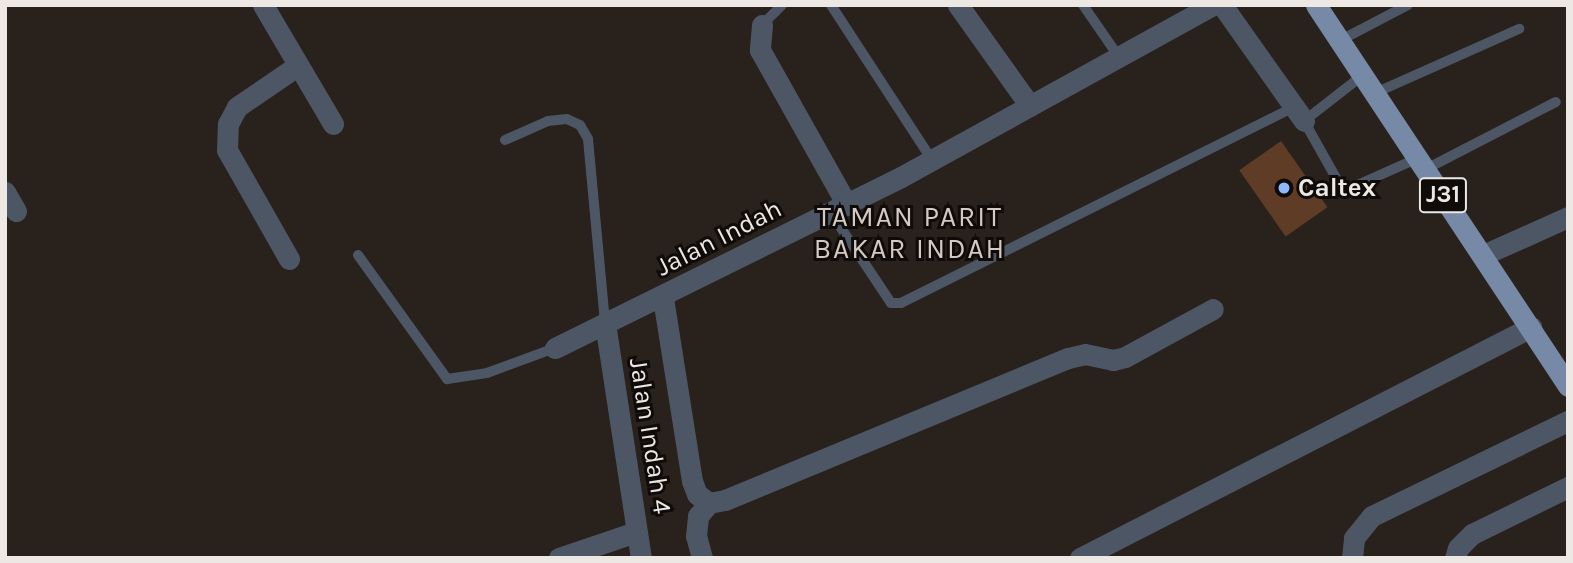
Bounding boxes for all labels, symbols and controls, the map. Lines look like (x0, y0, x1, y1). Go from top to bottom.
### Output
place label: Caltex (1298, 172, 1376, 204)
road number: J31 (1418, 174, 1468, 216)
marker: Caltex (1276, 180, 1292, 196)
street label: Jalan Indah (651, 193, 787, 283)
district label: TAMAN PARIT BAKAR INDAH (815, 200, 1005, 266)
street label: Jalan Indah 4 (622, 356, 678, 516)

